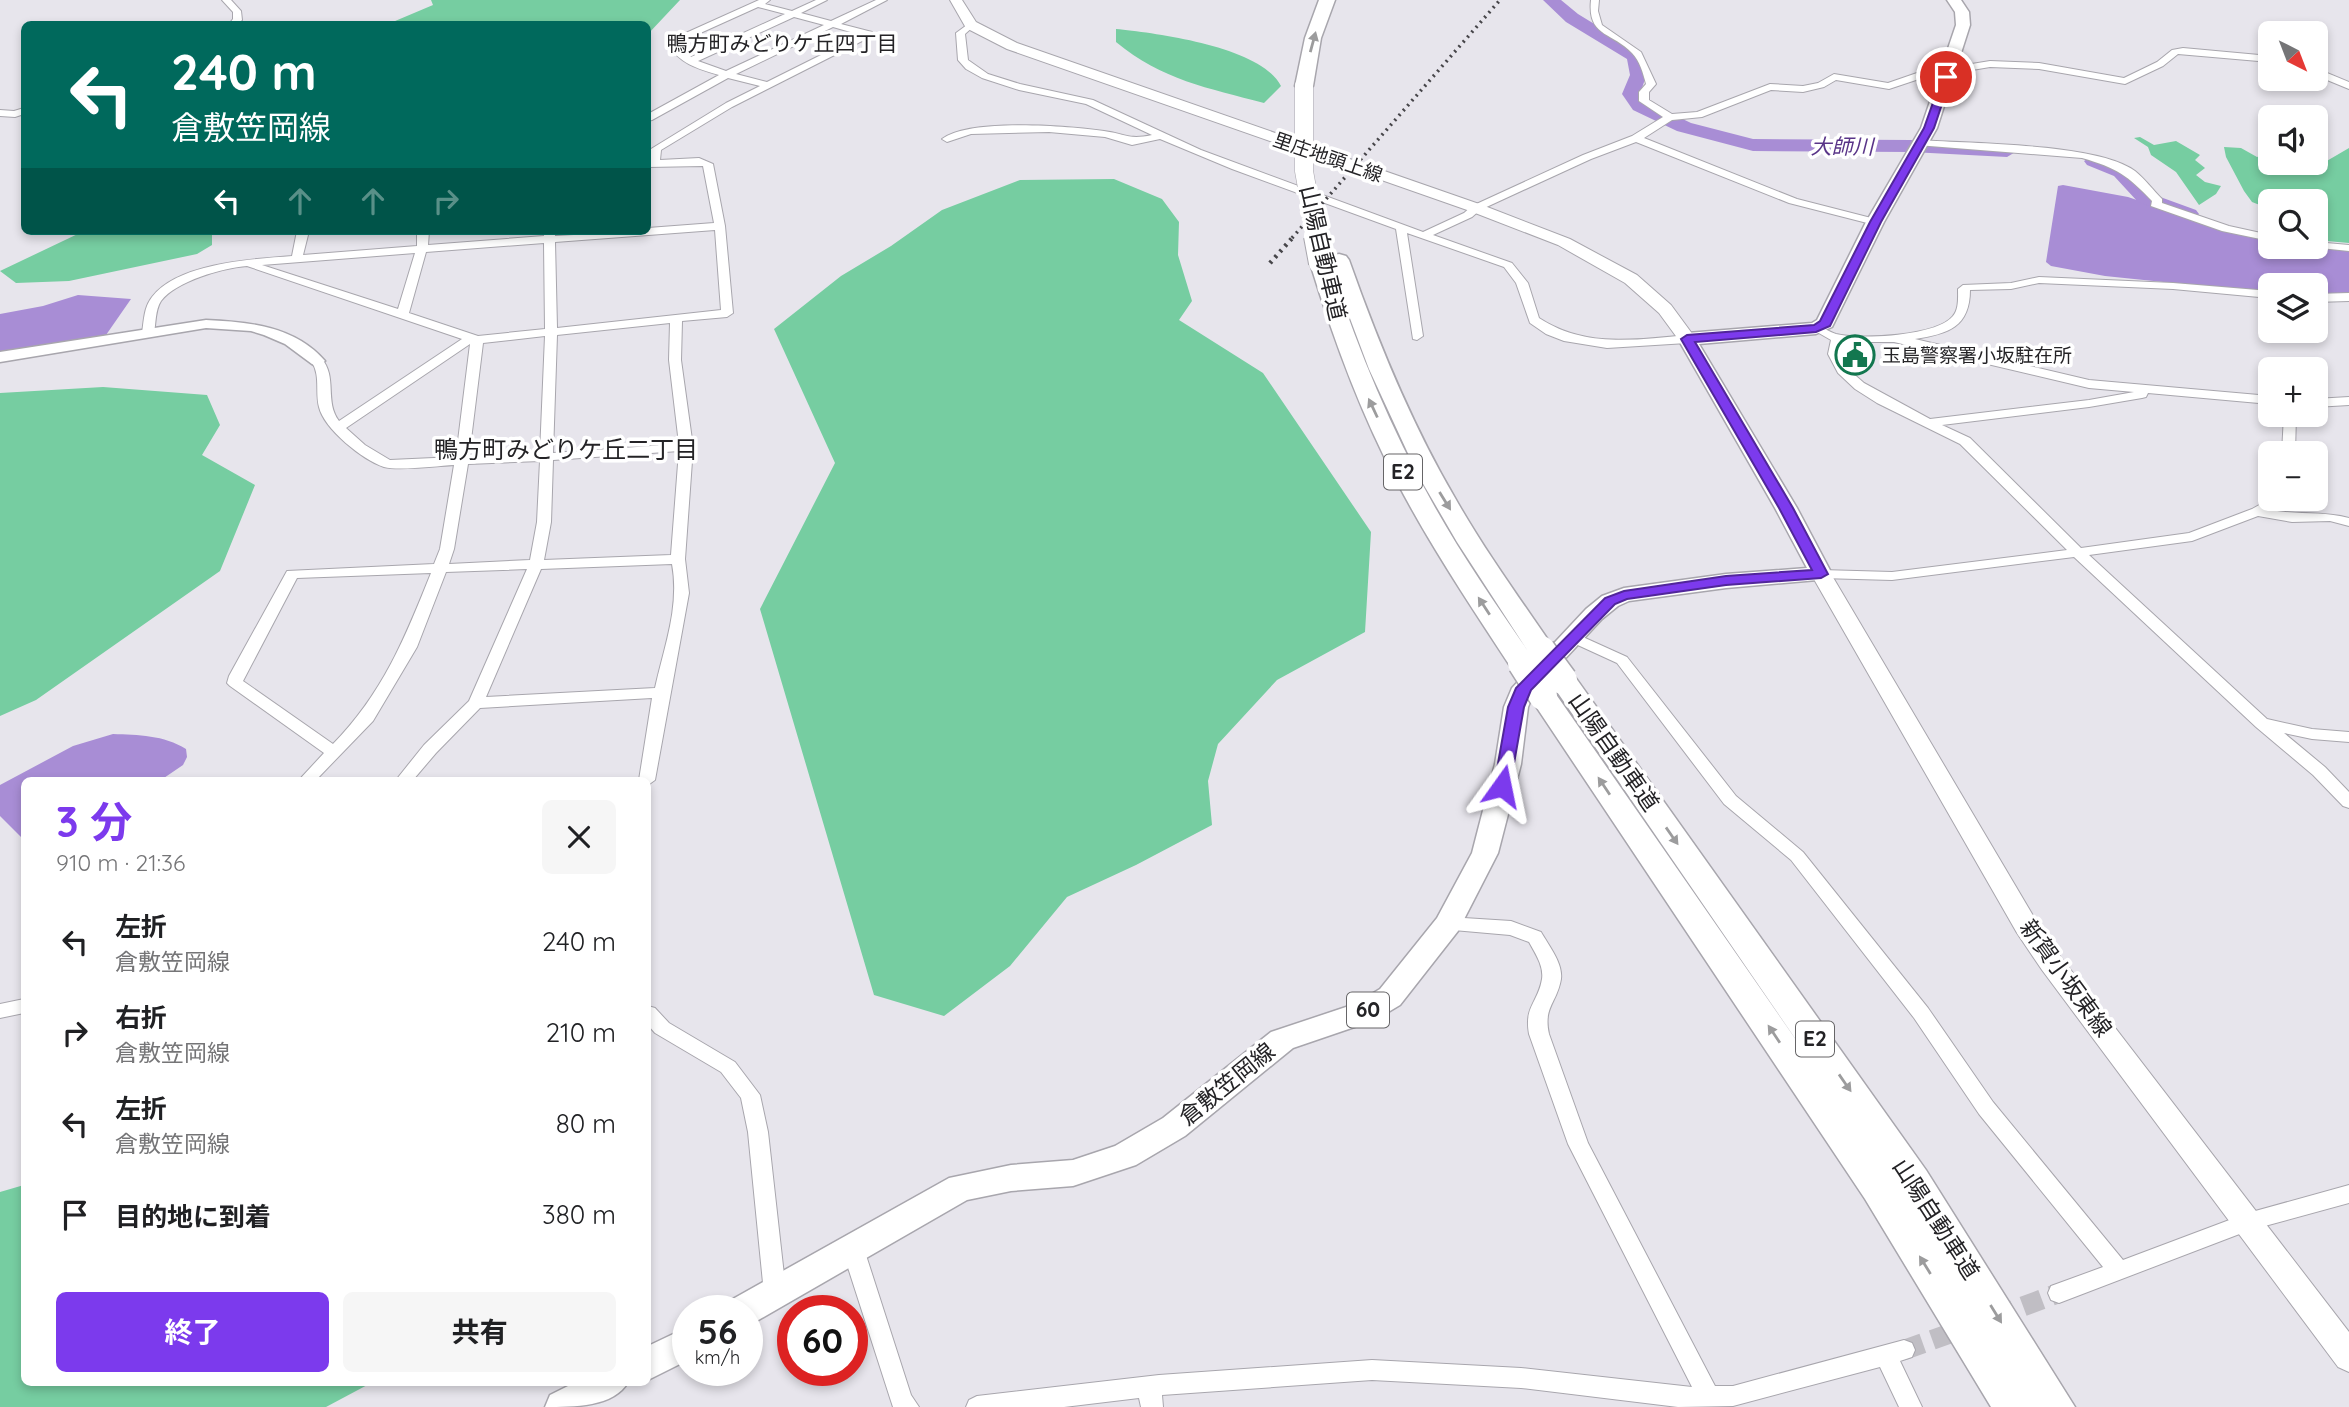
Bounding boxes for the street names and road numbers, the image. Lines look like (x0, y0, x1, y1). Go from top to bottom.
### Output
street label: 里庄地頭上線 (1270, 127, 1386, 187)
street label: 山陽自動車道 (1294, 182, 1353, 323)
road number: E2 (1384, 454, 1422, 490)
street label: 山陽自動車道 (1563, 687, 1666, 817)
street label: 新賀小坂東線 (2014, 913, 2119, 1042)
road number: 60 (1347, 992, 1389, 1028)
road number: E2 (1796, 1021, 1834, 1056)
street label: 倉敷笠岡線 (1173, 1036, 1280, 1131)
street label: 山陽自動車道 (1887, 1153, 1986, 1284)

